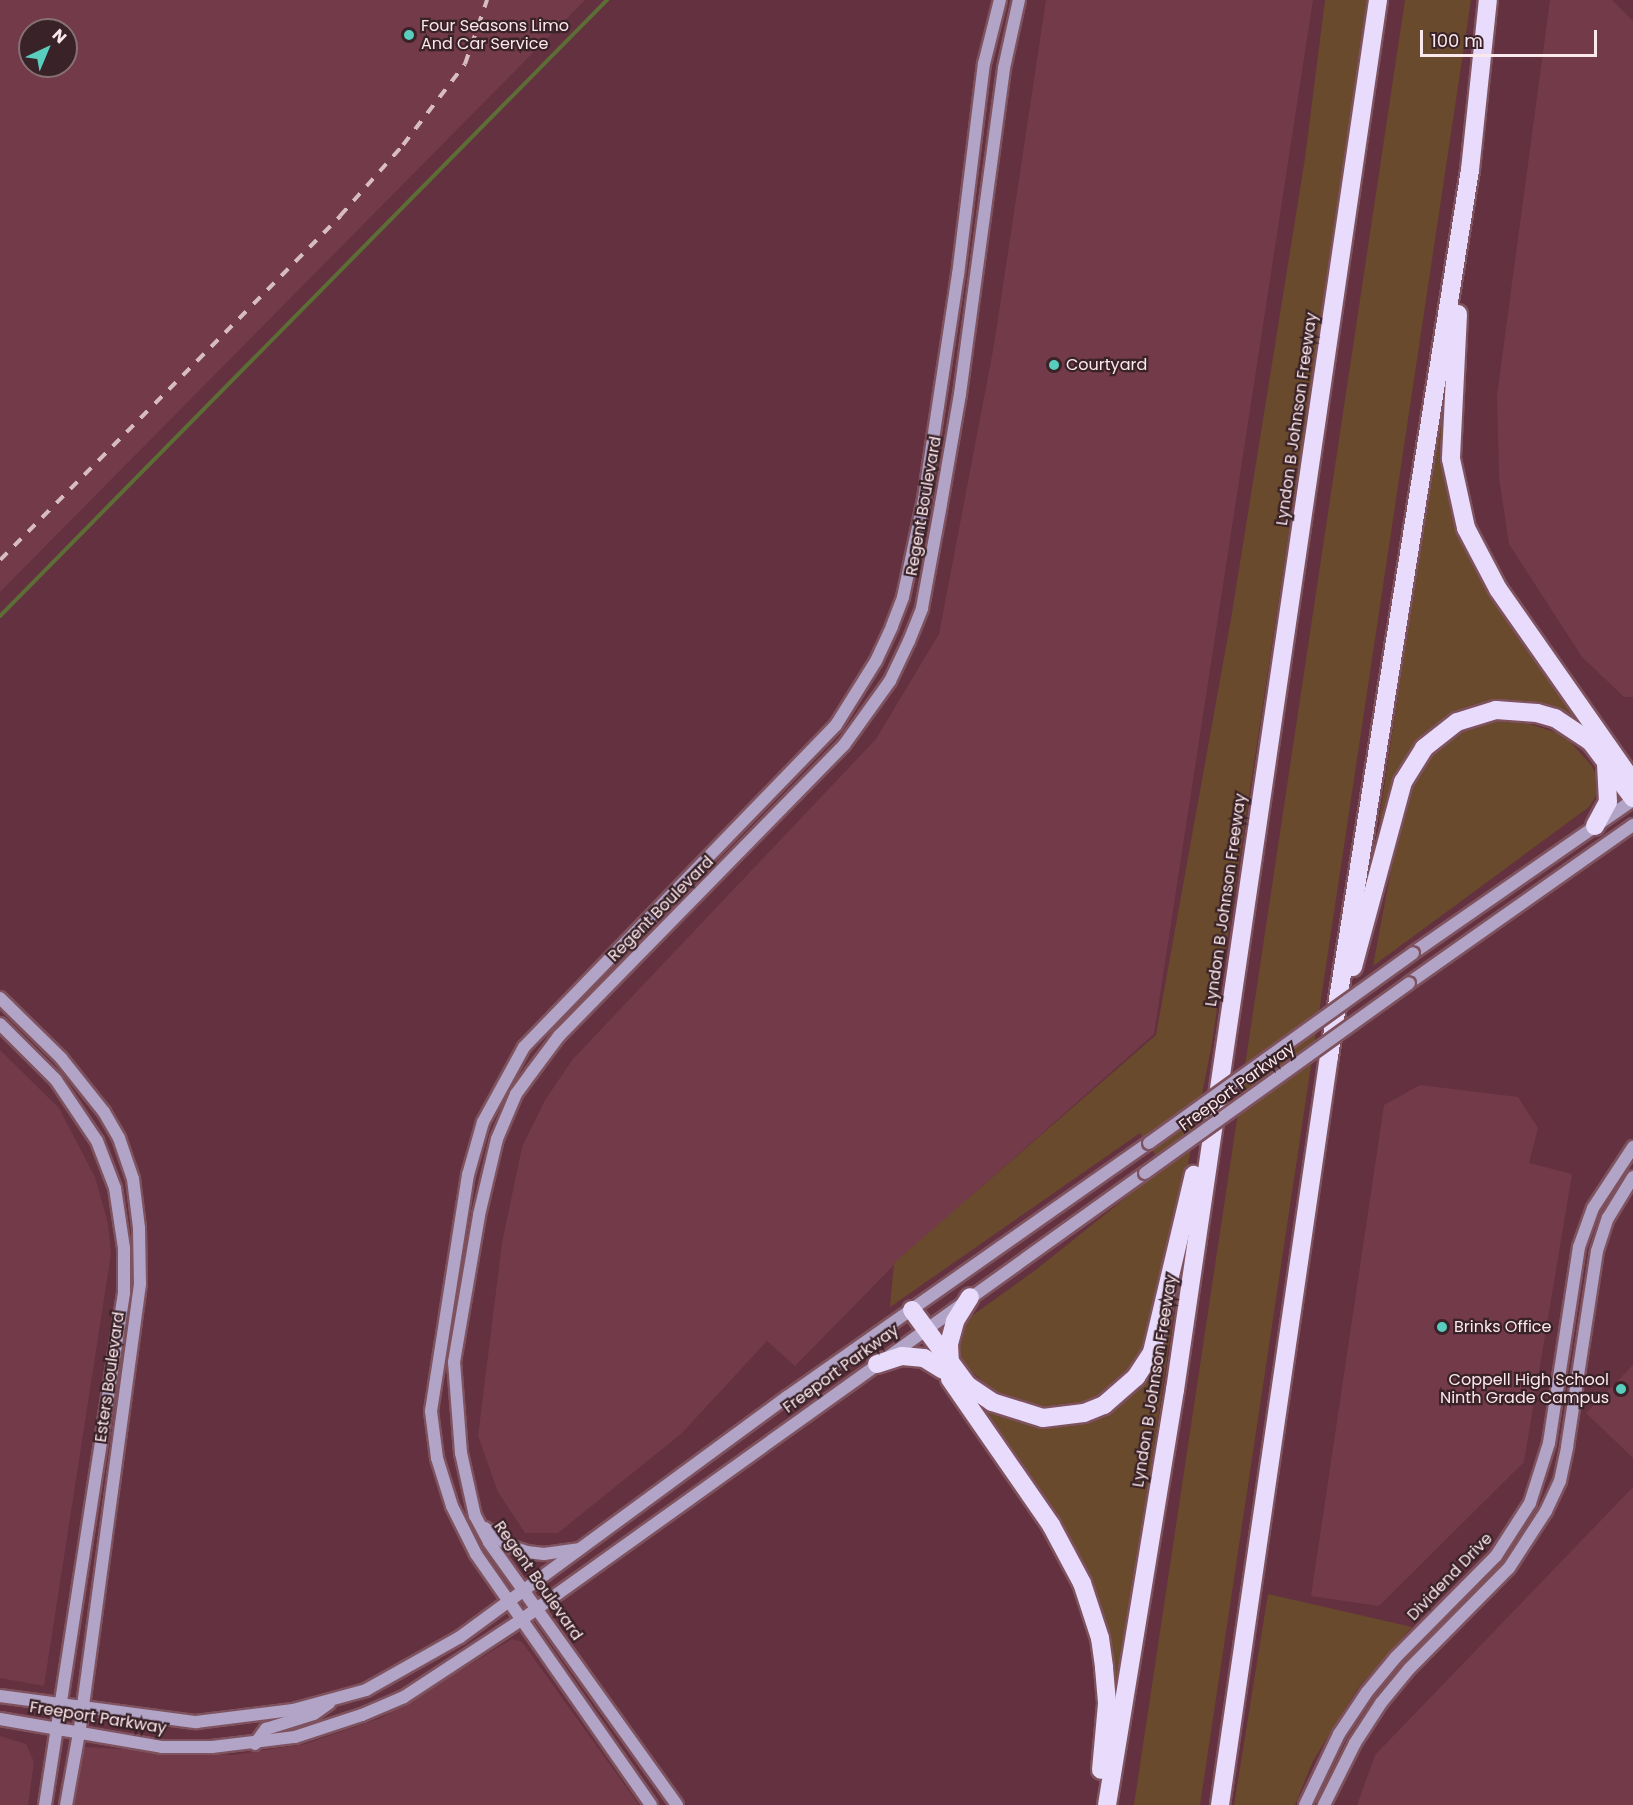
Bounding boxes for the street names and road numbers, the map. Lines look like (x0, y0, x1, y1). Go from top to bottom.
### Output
street label: Lyndon B Johnson Freeway (1273, 311, 1321, 527)
street label: Regent Boulevard (902, 435, 946, 577)
street label: Lyndon B Johnson Freeway (1202, 792, 1250, 1008)
street label: Regent Boulevard (604, 852, 718, 966)
street label: Freeport Parkway (1175, 1039, 1299, 1135)
street label: Lyndon B Johnson Freeway (1129, 1273, 1181, 1489)
street label: Esters Boulevard (91, 1310, 129, 1444)
street label: Freeport Parkway (779, 1321, 903, 1417)
street label: Regent Boulevard (490, 1518, 586, 1644)
street label: Dividend Drive (1403, 1529, 1497, 1625)
street label: Freeport Parkway (28, 1698, 168, 1738)

